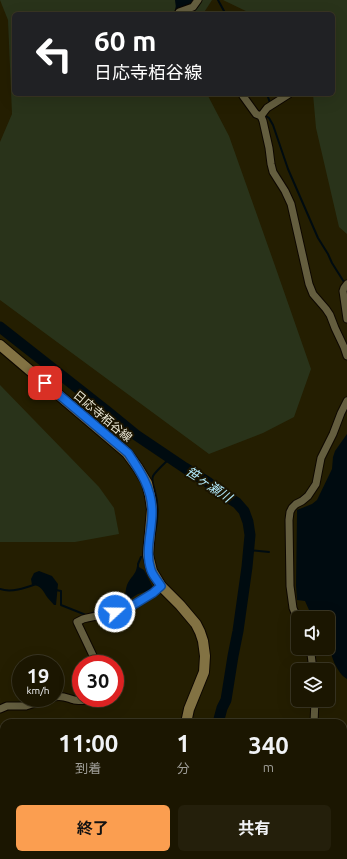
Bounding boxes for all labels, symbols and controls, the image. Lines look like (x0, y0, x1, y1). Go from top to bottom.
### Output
text: 60 m (94, 25, 156, 56)
icon: left (28, 28, 80, 80)
text: 日応寺栢谷線 (94, 62, 202, 82)
pin (28, 366, 62, 400)
icon: arrive (34, 372, 56, 394)
street label: 日応寺栢谷線 (71, 388, 135, 444)
water label: 笹ヶ瀬川 (184, 464, 236, 505)
position arrow (94, 591, 136, 633)
map controls (291, 611, 335, 707)
button: sound (291, 611, 335, 655)
speed limit sign: 30 (72, 655, 124, 707)
button: layers (291, 663, 335, 707)
text: 19 (27, 664, 49, 687)
text: km/h (26, 685, 50, 696)
text: 11:00 (58, 730, 118, 757)
text: 1 (176, 730, 190, 757)
text: 340 (248, 732, 289, 759)
text: m (263, 760, 274, 774)
text: 到着 (75, 761, 101, 775)
text: 分 (177, 761, 190, 775)
button: 終了 (16, 805, 170, 851)
button: 共有 (178, 805, 331, 851)

